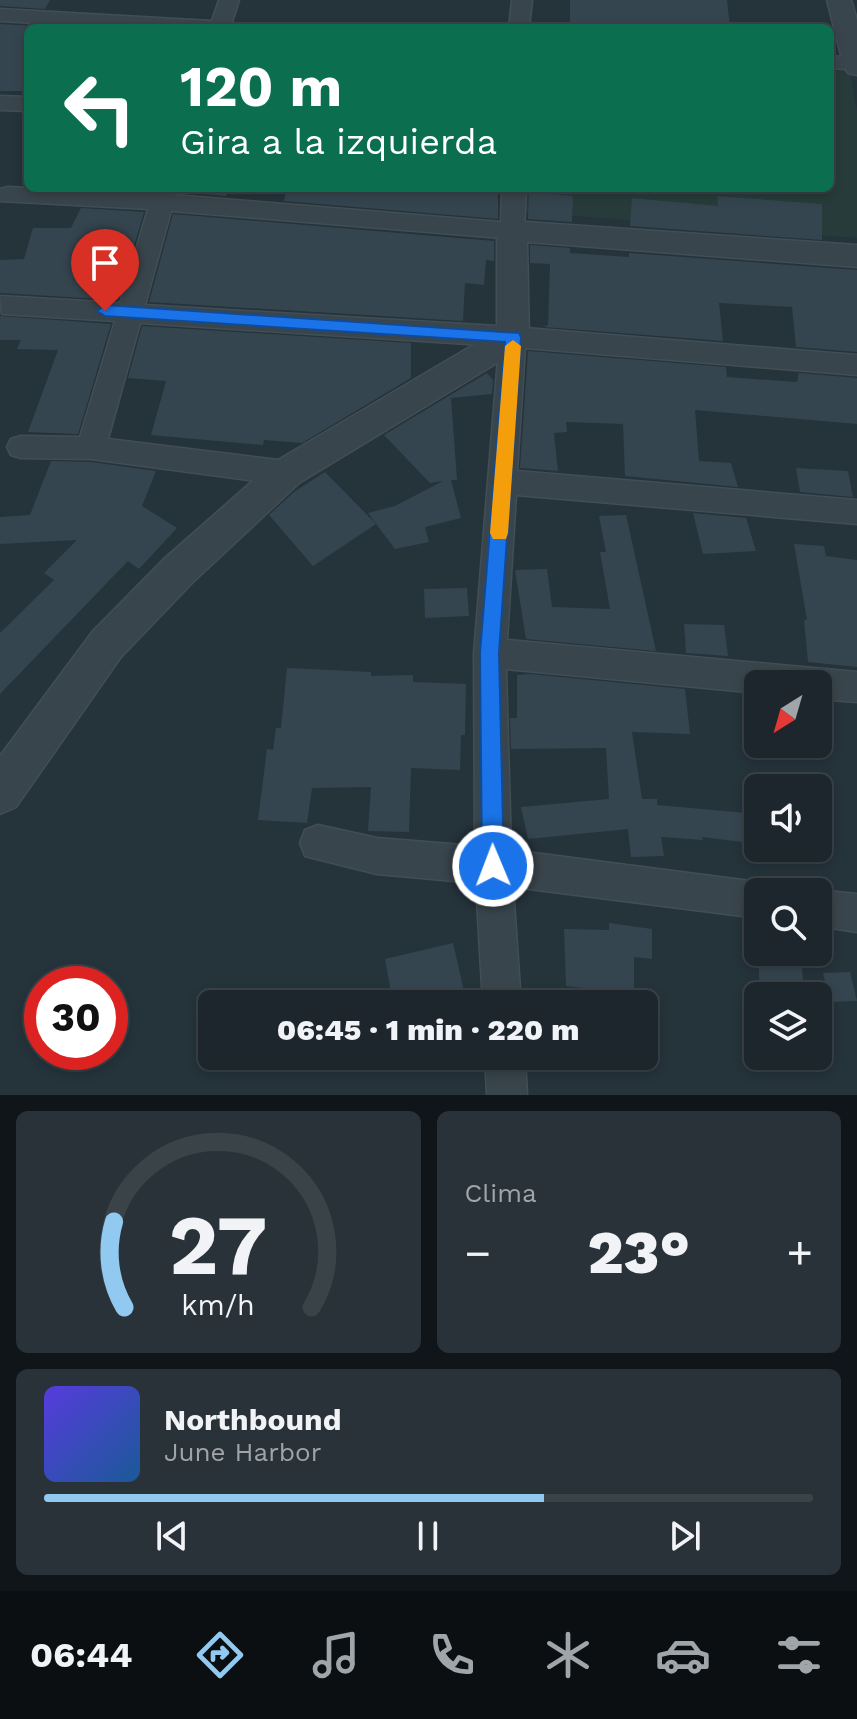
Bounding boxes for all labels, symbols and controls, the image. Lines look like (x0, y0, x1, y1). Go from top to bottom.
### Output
text: 120 m (180, 54, 342, 120)
icon: left (48, 56, 152, 160)
text: Gira a la izquierda (180, 121, 497, 163)
pin (71, 229, 139, 311)
icon: arrive (83, 241, 127, 285)
north arrow (744, 670, 832, 758)
map controls (744, 670, 832, 1070)
button: sound (744, 774, 832, 862)
position arrow (451, 824, 535, 908)
button: search (744, 878, 832, 966)
speed limit sign: 30 (24, 966, 128, 1070)
button: layers (744, 982, 832, 1070)
text: 06:45 · 1 min · 220 m (277, 1012, 579, 1047)
text: Clima (465, 1178, 537, 1208)
text: 27 (169, 1197, 268, 1294)
text: 23° (588, 1217, 690, 1288)
text: − (465, 1227, 491, 1279)
text: + (786, 1227, 813, 1279)
text: km/h (181, 1288, 255, 1322)
text: Northbound (164, 1402, 341, 1437)
text: June Harbor (164, 1437, 321, 1467)
icon: previous (150, 1514, 194, 1558)
icon: pause (406, 1514, 450, 1558)
icon: next (663, 1514, 707, 1558)
icon: directions (192, 1627, 248, 1683)
icon: music (308, 1627, 364, 1683)
icon: phone (424, 1627, 480, 1683)
icon: climate (540, 1627, 596, 1683)
icon: car (655, 1627, 711, 1683)
icon: filters (771, 1627, 827, 1683)
text: 06:44 (30, 1634, 133, 1676)

